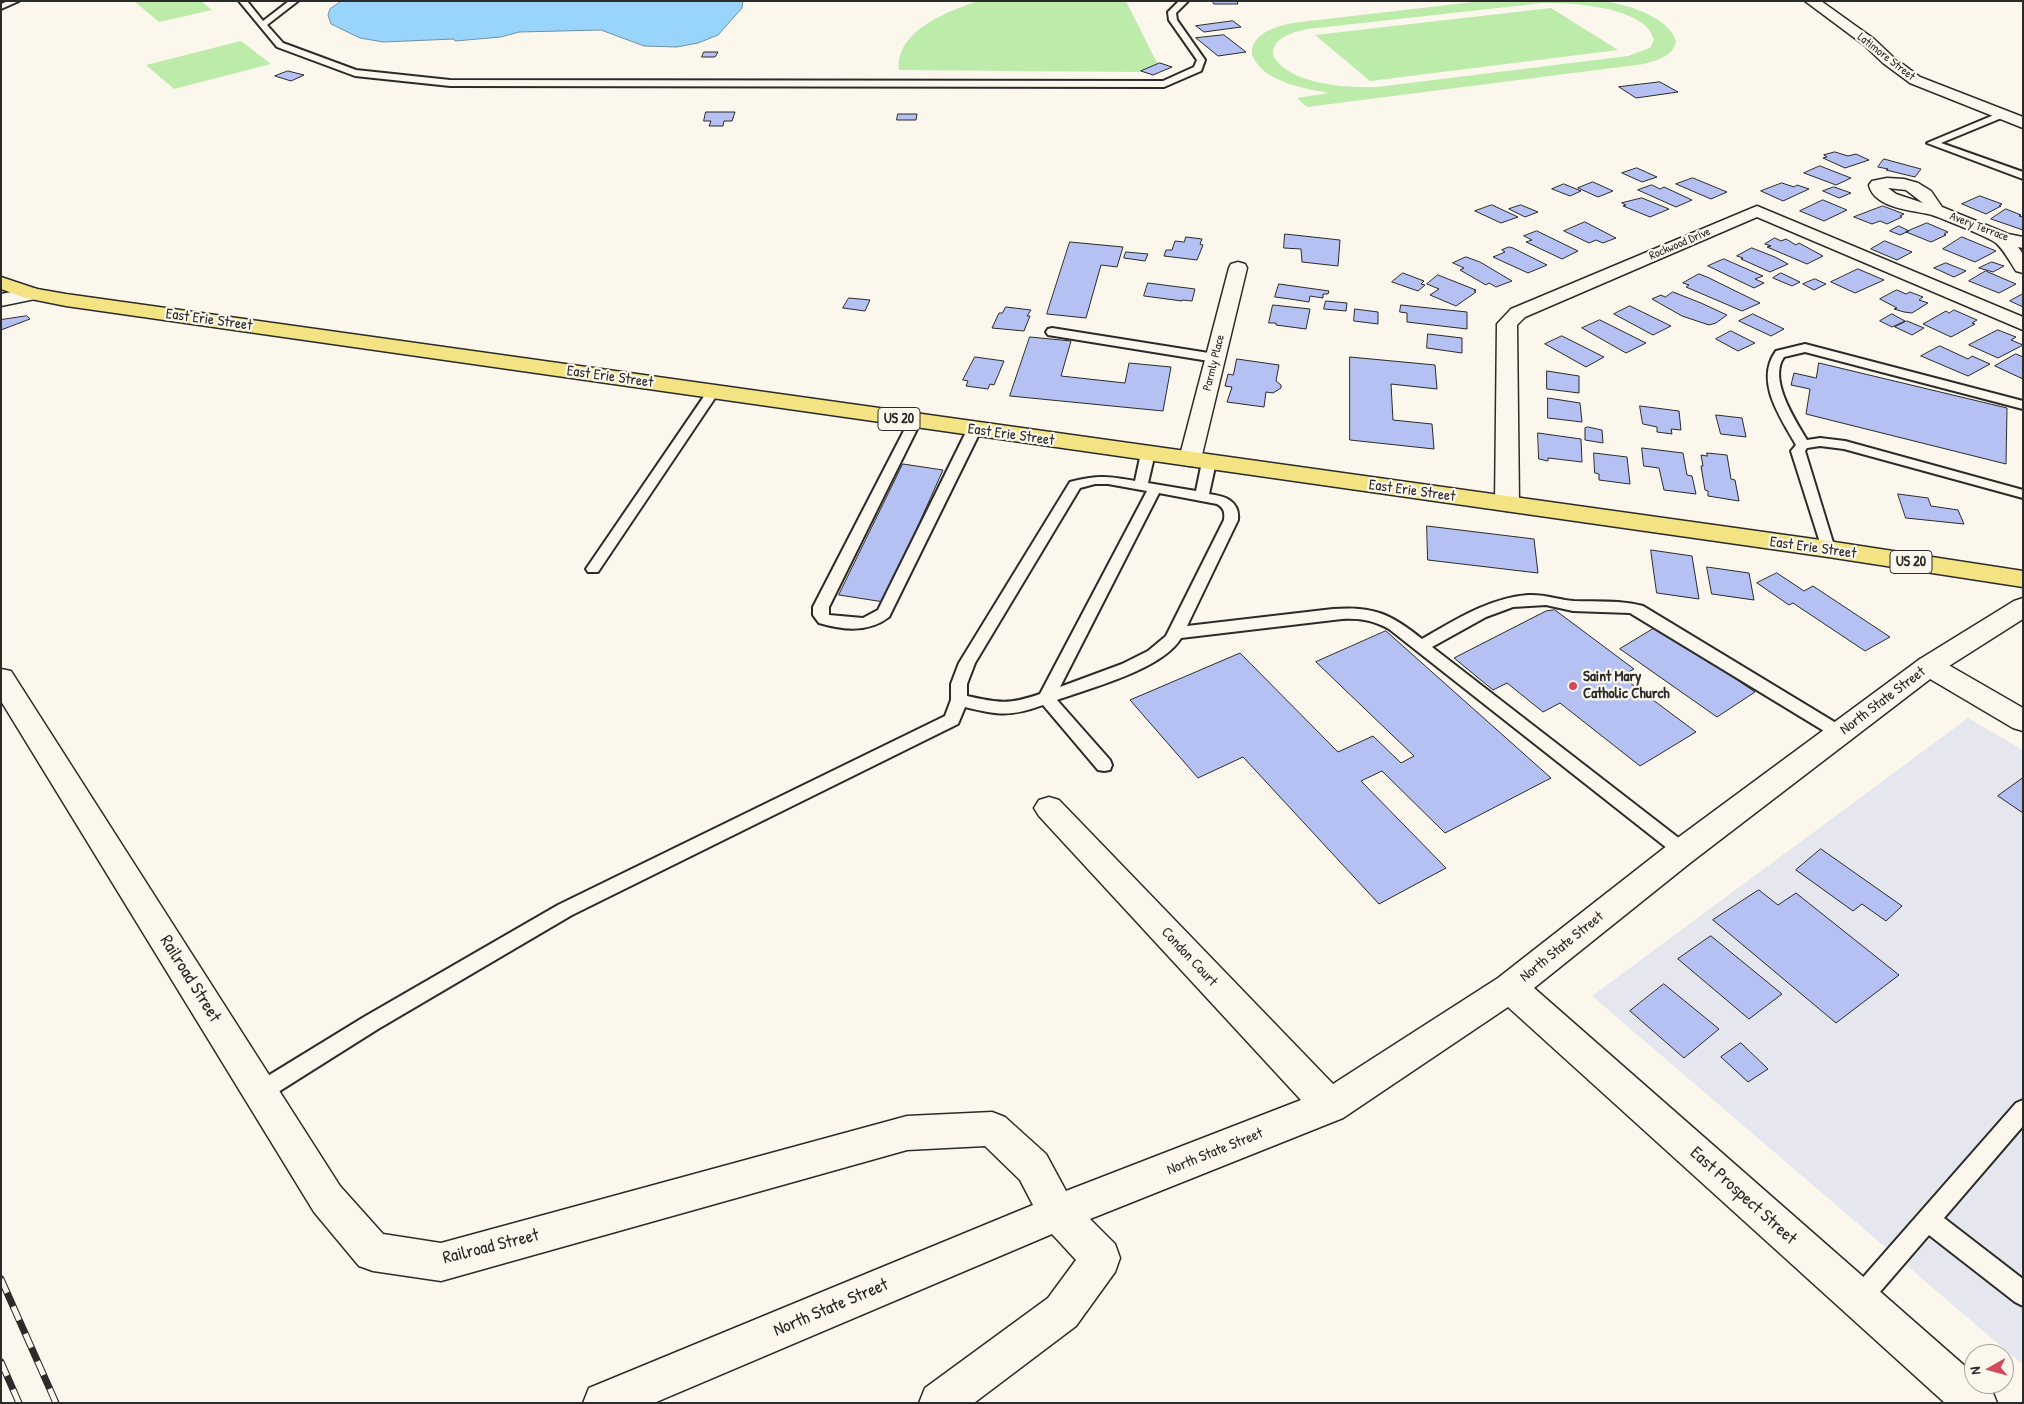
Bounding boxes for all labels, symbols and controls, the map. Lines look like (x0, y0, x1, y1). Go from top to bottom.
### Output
street label: Latimore Street (1854, 30, 1918, 84)
street label: Avery Terrace (1948, 209, 2010, 245)
street label: Rockwood Drive (1647, 225, 1713, 263)
street label: East Erie Street (165, 305, 253, 335)
street label: Parmly Place (1200, 333, 1228, 393)
street label: East Erie Street (566, 362, 654, 392)
road number: US 20 (878, 408, 920, 430)
street label: East Erie Street (967, 420, 1055, 450)
street label: East Erie Street (1368, 476, 1456, 506)
street label: East Erie Street (1769, 533, 1857, 563)
road number: US 20 (1890, 550, 1932, 574)
street label: North State Street (1837, 663, 1929, 739)
place label: Saint Mary Catholic Church (1583, 668, 1670, 703)
marker: Saint Mary Catholic Church (1567, 680, 1579, 692)
street label: North State Street (1517, 908, 1607, 986)
street label: Condon Court (1157, 924, 1221, 990)
street label: Railroad Street (155, 932, 225, 1026)
street label: North State Street (1164, 1125, 1266, 1179)
street label: East Prospect Street (1685, 1142, 1801, 1250)
street label: Railroad Street (441, 1225, 541, 1269)
street label: North State Street (770, 1274, 892, 1342)
north arrow (1964, 1344, 2014, 1394)
text: N (1965, 1366, 1984, 1376)

